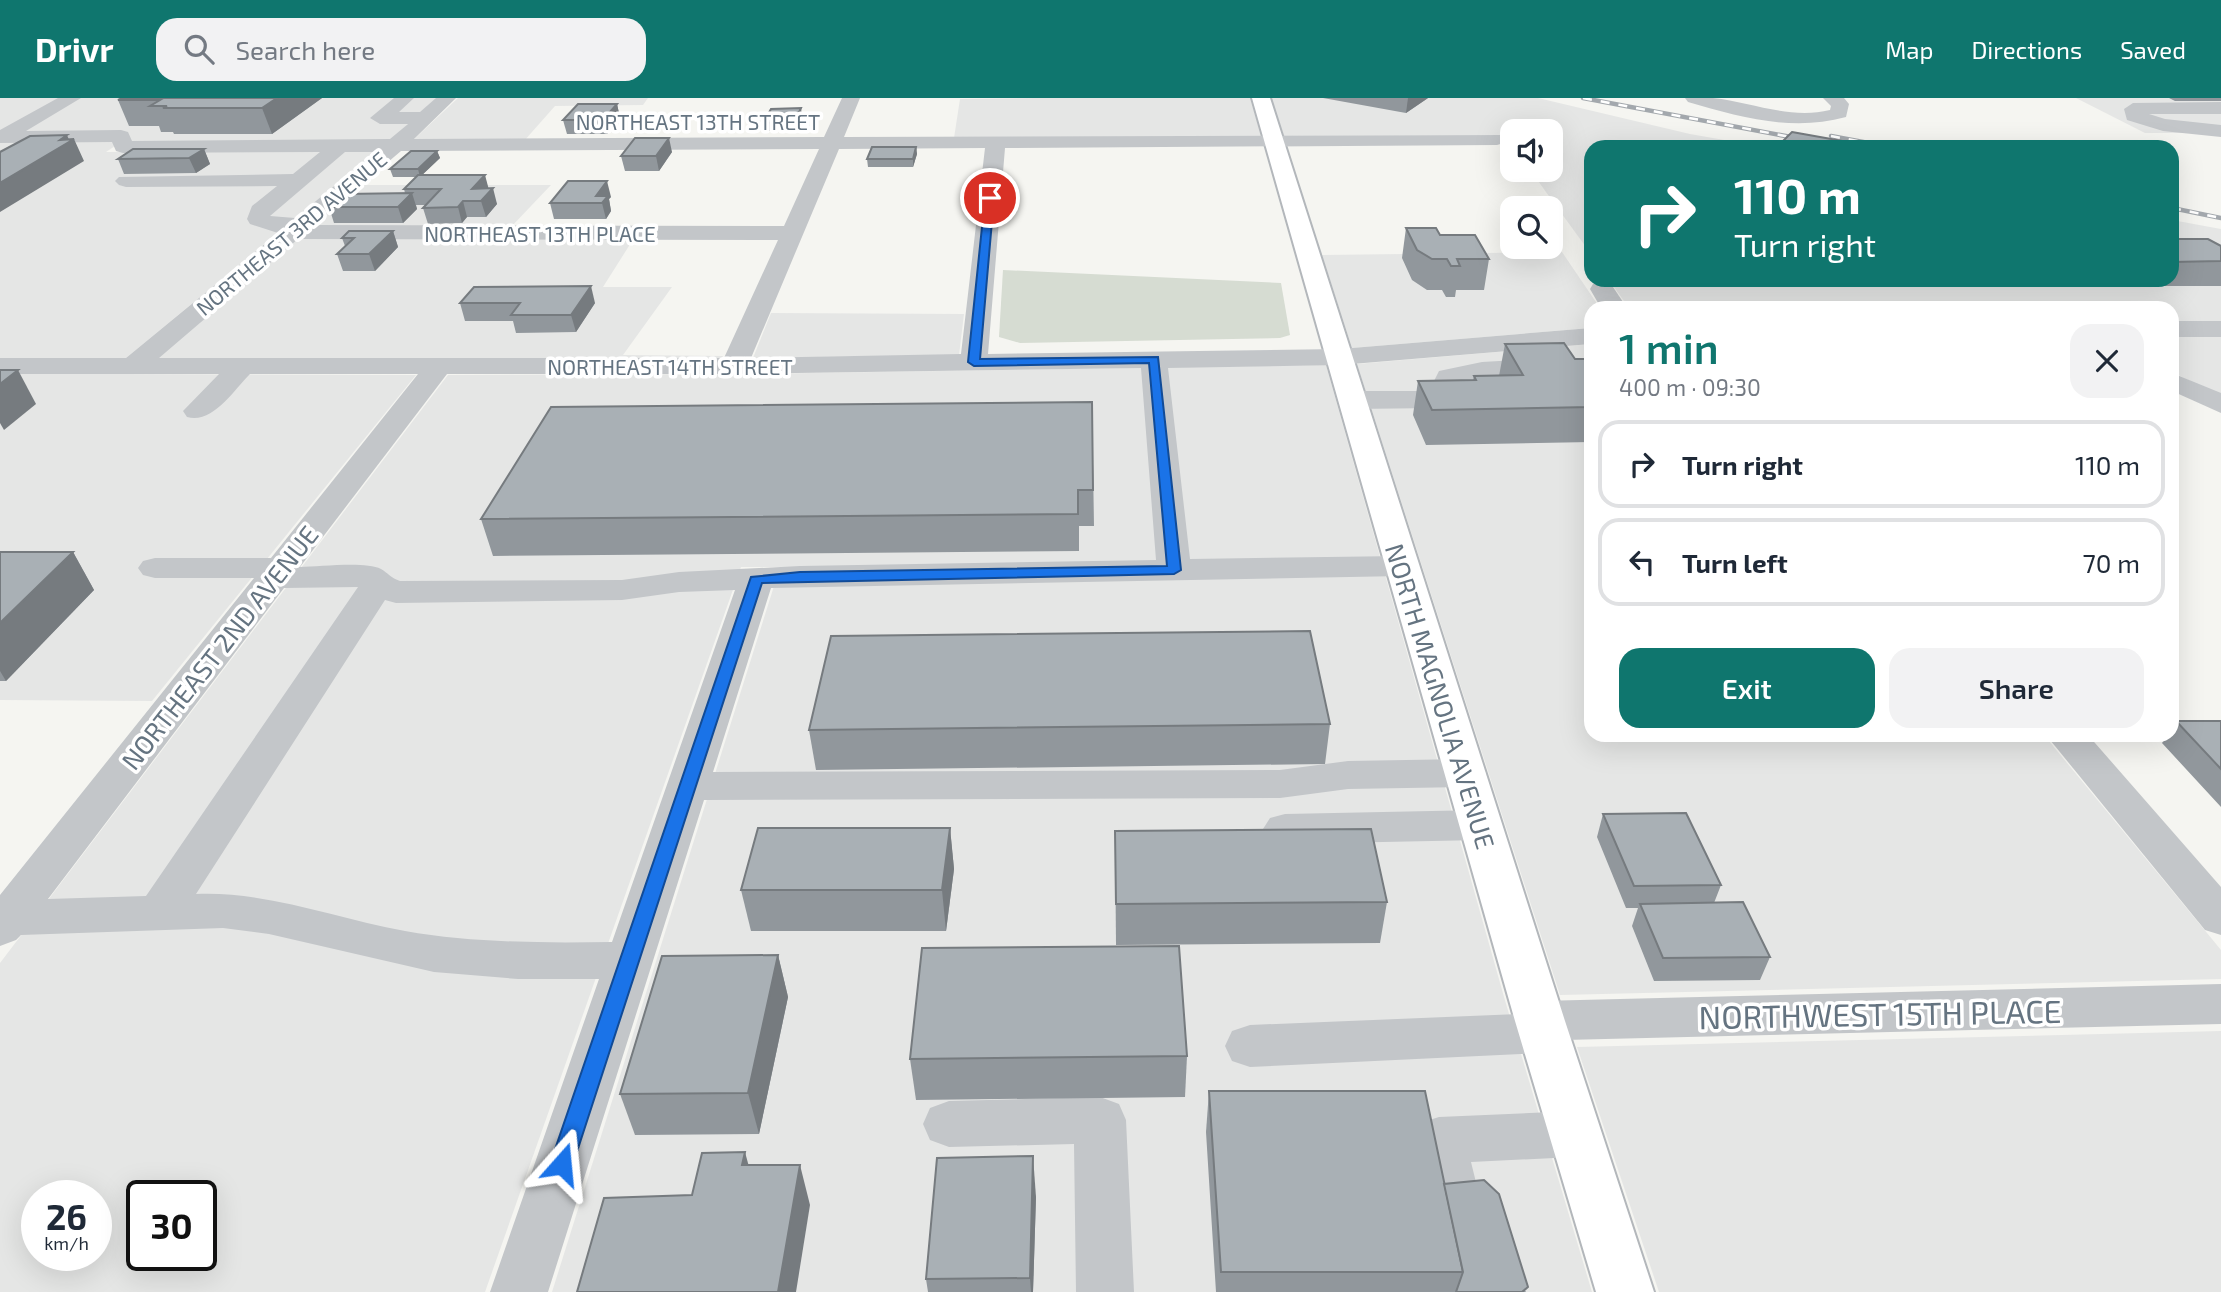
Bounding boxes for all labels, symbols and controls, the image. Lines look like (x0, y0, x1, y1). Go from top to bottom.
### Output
search box (156, 18, 646, 81)
text: Drivr (35, 29, 114, 69)
icon: search (180, 30, 218, 68)
text: Search here (236, 34, 375, 65)
text: Map (1885, 35, 1933, 64)
text: Directions (1971, 35, 2082, 64)
text: Saved (2120, 35, 2186, 64)
street label: NORTHEAST 13TH STREET (576, 109, 820, 134)
map controls (1500, 119, 1563, 259)
button: sound (1500, 119, 1563, 182)
street label: NORTHEAST 3RD AVENUE (191, 146, 391, 320)
text: 110 m (1734, 165, 1861, 224)
pin (960, 168, 1020, 228)
icon: right (1619, 168, 1710, 259)
icon: arrive (971, 179, 1009, 217)
button: search (1500, 196, 1563, 259)
street label: NORTHEAST 13TH PLACE (424, 221, 656, 246)
text: Turn right (1734, 225, 1876, 263)
text: 1 min (1619, 322, 1719, 372)
button: close (2070, 324, 2144, 398)
street label: NORTHEAST 14TH STREET (547, 354, 793, 379)
text: 400 m · 09:30 (1619, 373, 1761, 401)
icon: right (1623, 445, 1661, 483)
text: Turn right (1682, 449, 1803, 480)
text: 110 m (2075, 449, 2140, 480)
street label: NORTHEAST 2ND AVENUE (114, 519, 324, 775)
street label: NORTH MAGNOLIA AVENUE (1380, 540, 1502, 852)
icon: left (1623, 543, 1661, 581)
text: Turn left (1682, 547, 1788, 578)
text: 70 m (2082, 547, 2140, 578)
button: Exit (1619, 648, 1875, 728)
button: Share (1889, 648, 2144, 728)
street label: NORTHWEST 15TH PLACE (1698, 991, 2062, 1035)
position arrow (525, 1127, 599, 1201)
speed limit sign: 30 (126, 1180, 217, 1271)
text: 26 (46, 1195, 87, 1237)
text: km/h (44, 1232, 89, 1254)

